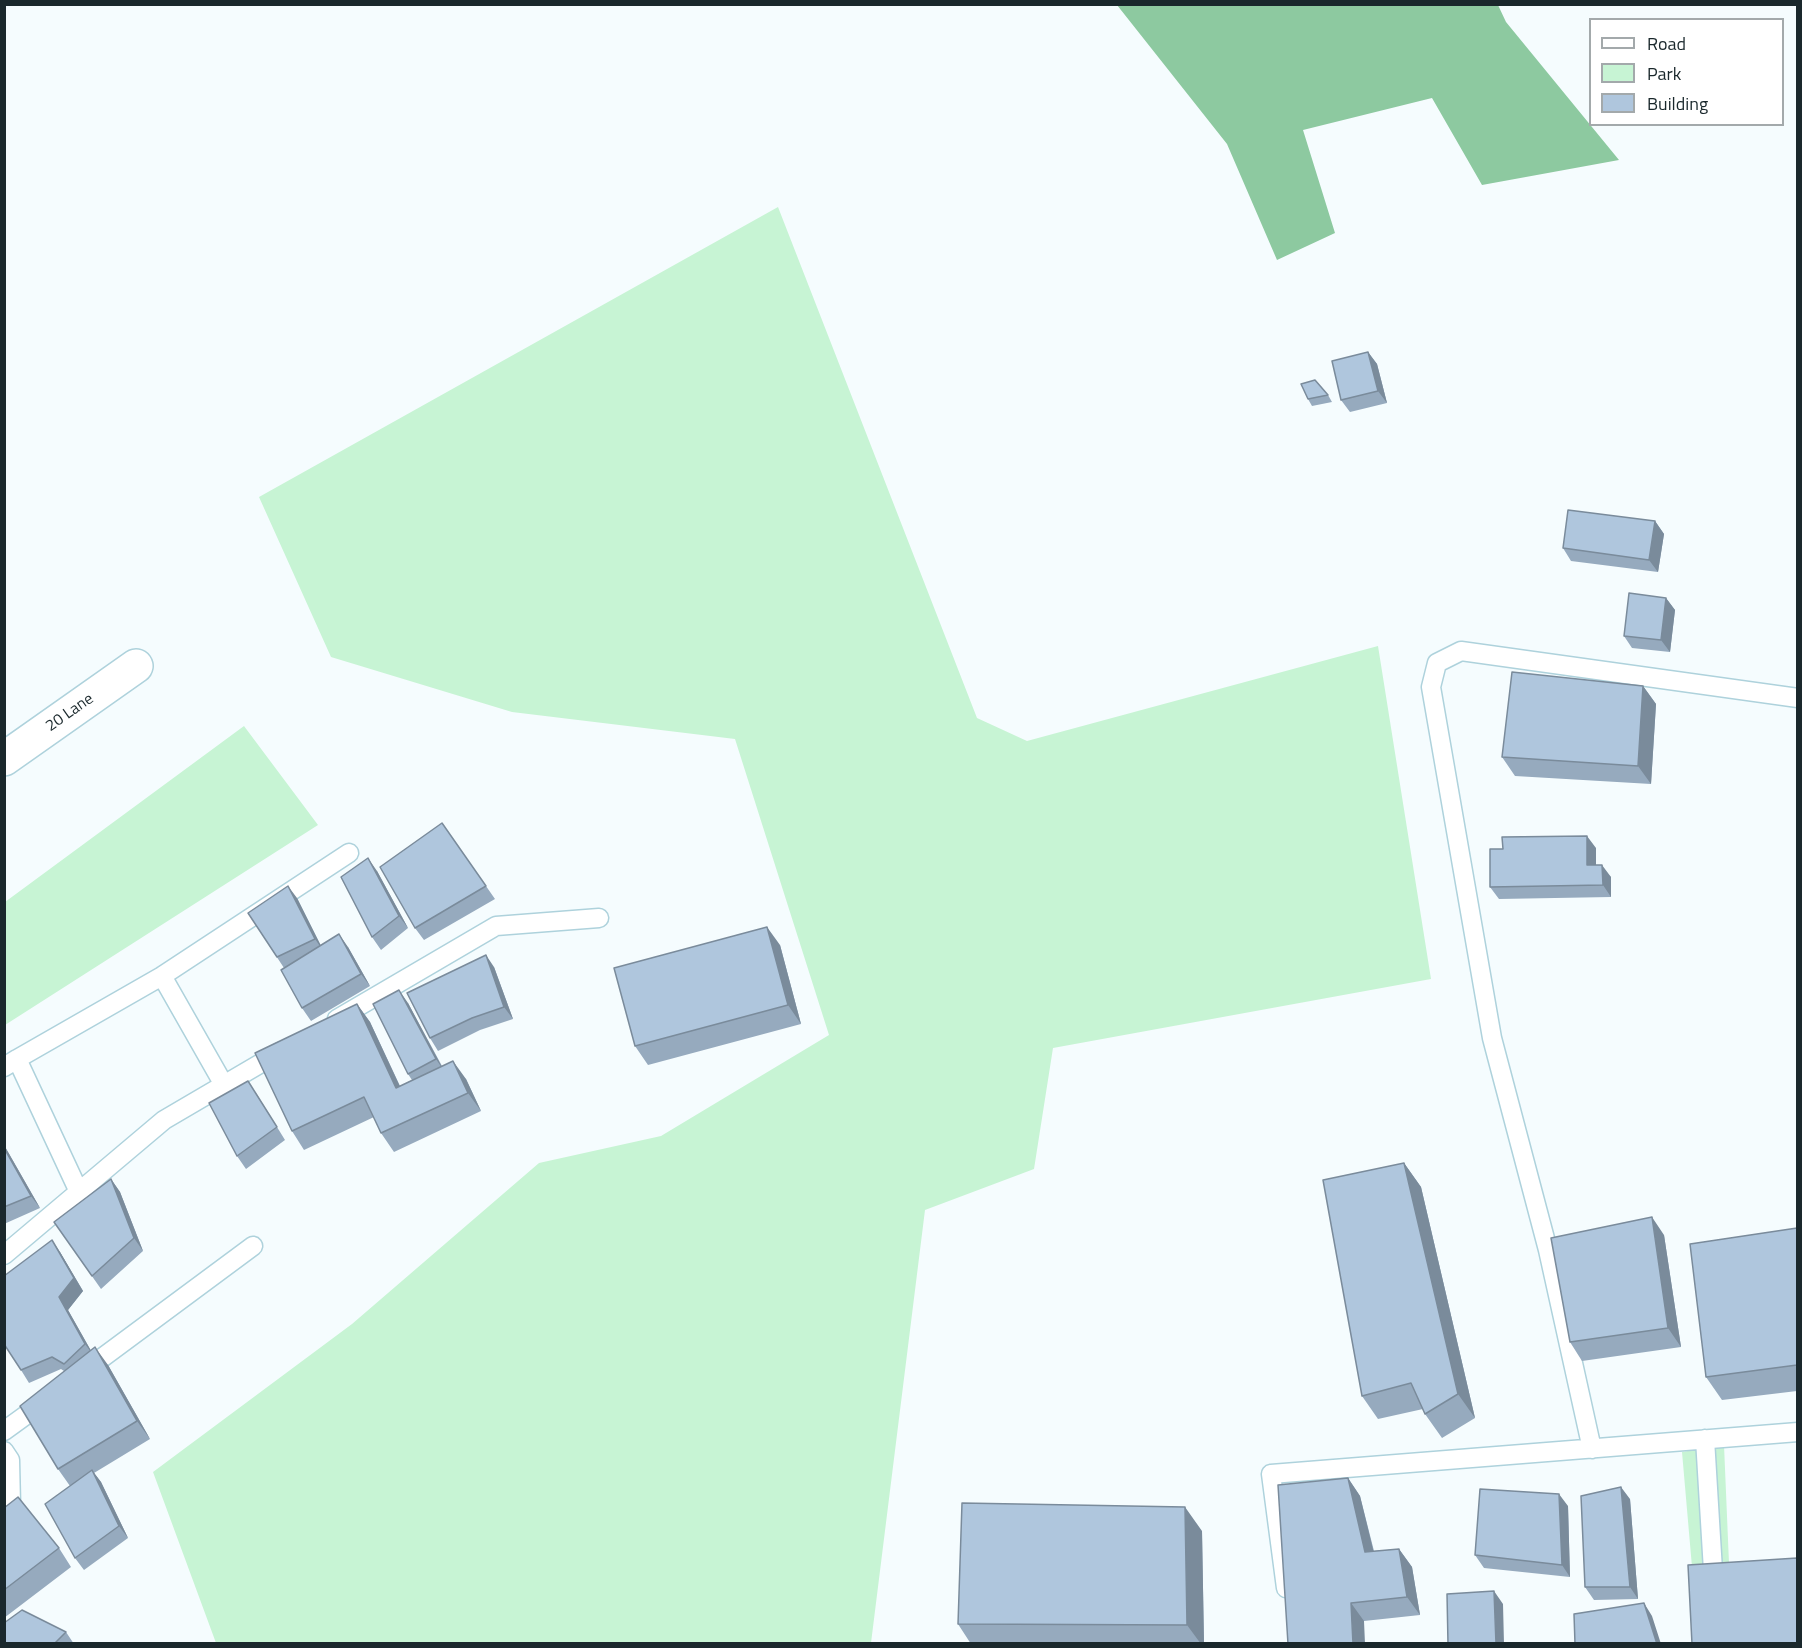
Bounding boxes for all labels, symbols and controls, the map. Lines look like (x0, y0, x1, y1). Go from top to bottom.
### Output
legend (1589, 18, 1784, 126)
text: Road (1647, 30, 1686, 57)
text: Park (1647, 60, 1681, 87)
text: Building (1647, 90, 1708, 117)
street label: 20 Lane (42, 690, 98, 736)

